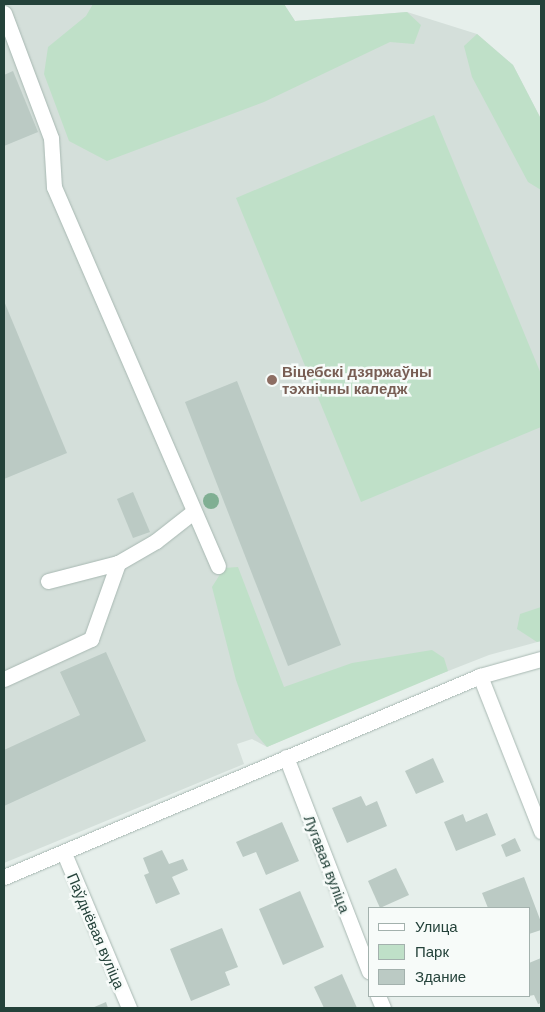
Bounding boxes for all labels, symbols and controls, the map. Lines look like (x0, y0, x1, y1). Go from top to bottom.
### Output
place label: Віцебскі дзяржаўны тэхнічны каледж (282, 362, 432, 397)
marker: Віцебскі дзяржаўны тэхнічны каледж (266, 374, 278, 386)
street label: Лугавая вуліца (300, 813, 354, 915)
street label: Паўднёвая вуліца (63, 870, 129, 992)
legend (368, 907, 530, 997)
text: Улица (415, 918, 458, 935)
text: Парк (415, 943, 449, 960)
text: Здание (415, 968, 466, 985)

